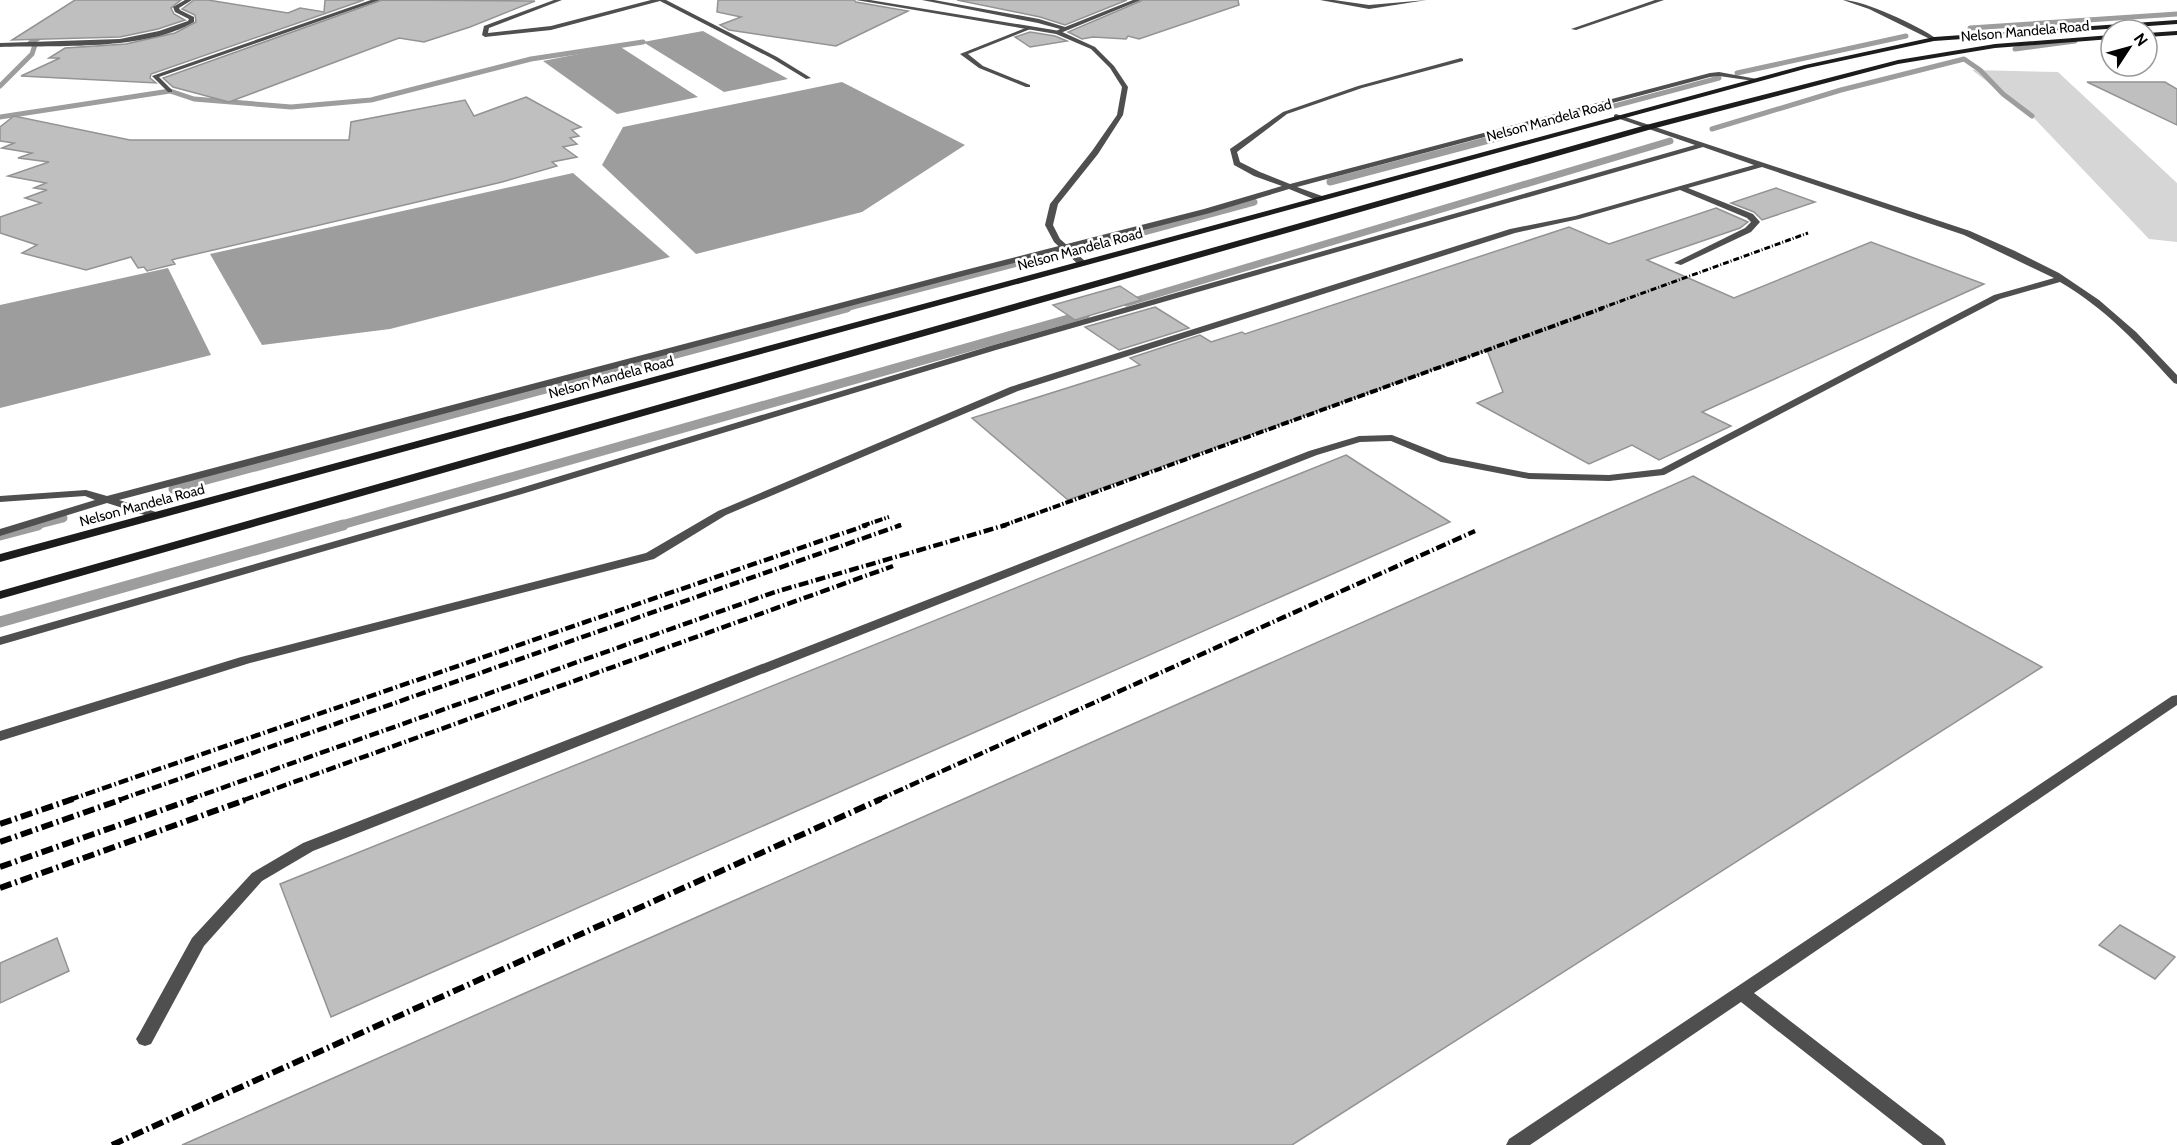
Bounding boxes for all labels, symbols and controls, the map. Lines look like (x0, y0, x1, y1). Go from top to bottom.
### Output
street label: Nelson Mandela Road (1960, 16, 2090, 46)
north arrow (2099, 18, 2159, 78)
text: N (2130, 29, 2152, 50)
street label: Nelson Mandela Road (1484, 95, 1614, 145)
street label: Nelson Mandela Road (1015, 224, 1145, 274)
street label: Nelson Mandela Road (546, 352, 676, 402)
street label: Nelson Mandela Road (77, 480, 207, 530)

